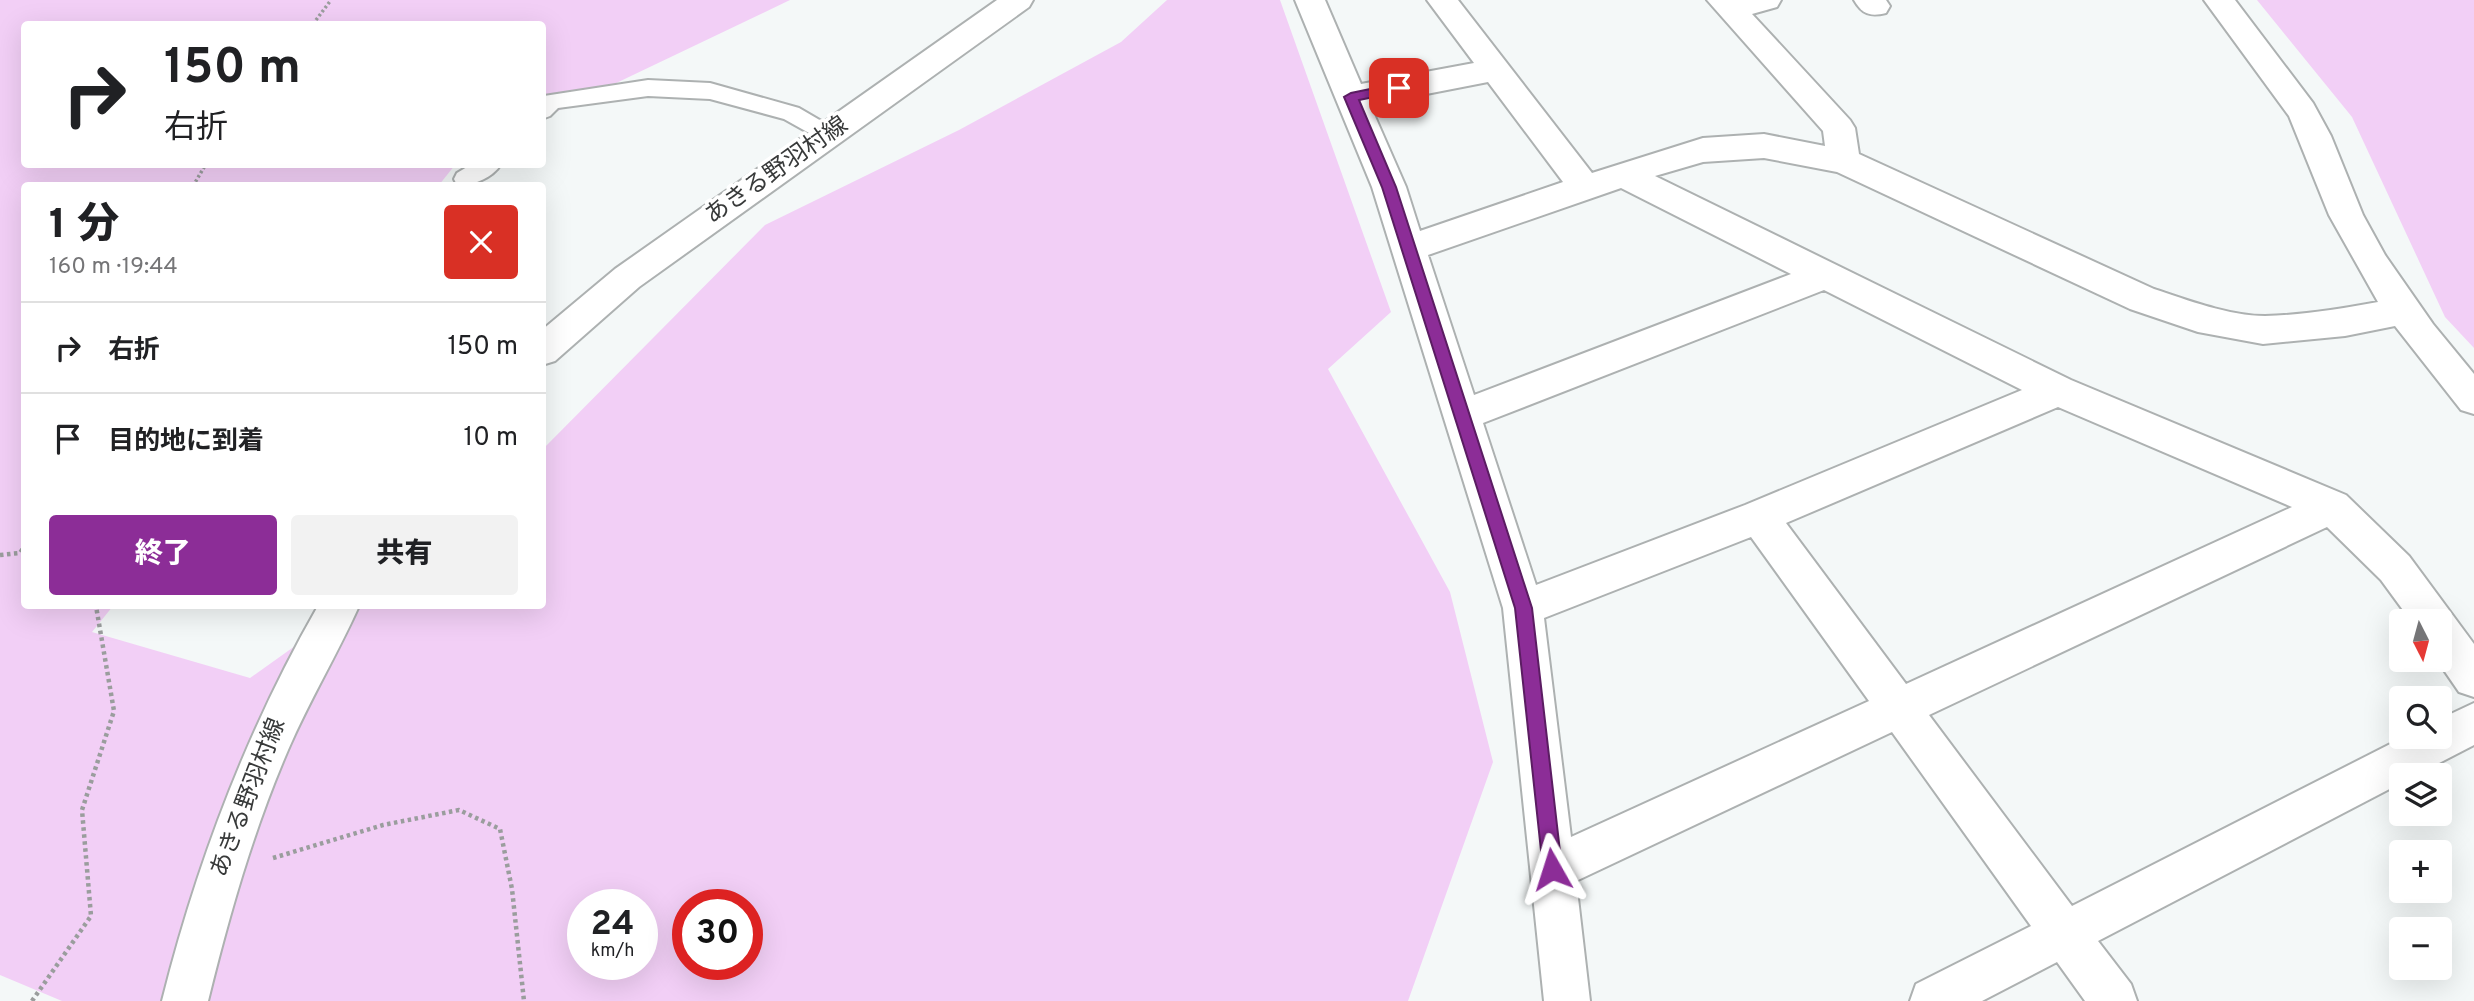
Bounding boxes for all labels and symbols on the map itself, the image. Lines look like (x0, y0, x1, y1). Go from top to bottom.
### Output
pin (1369, 58, 1429, 118)
street label: あきる野羽村線 (700, 111, 854, 231)
north arrow (2389, 609, 2452, 672)
street label: あきる野羽村線 (205, 714, 293, 882)
position arrow (1515, 832, 1589, 906)
speed limit sign: 30 (672, 889, 763, 980)

